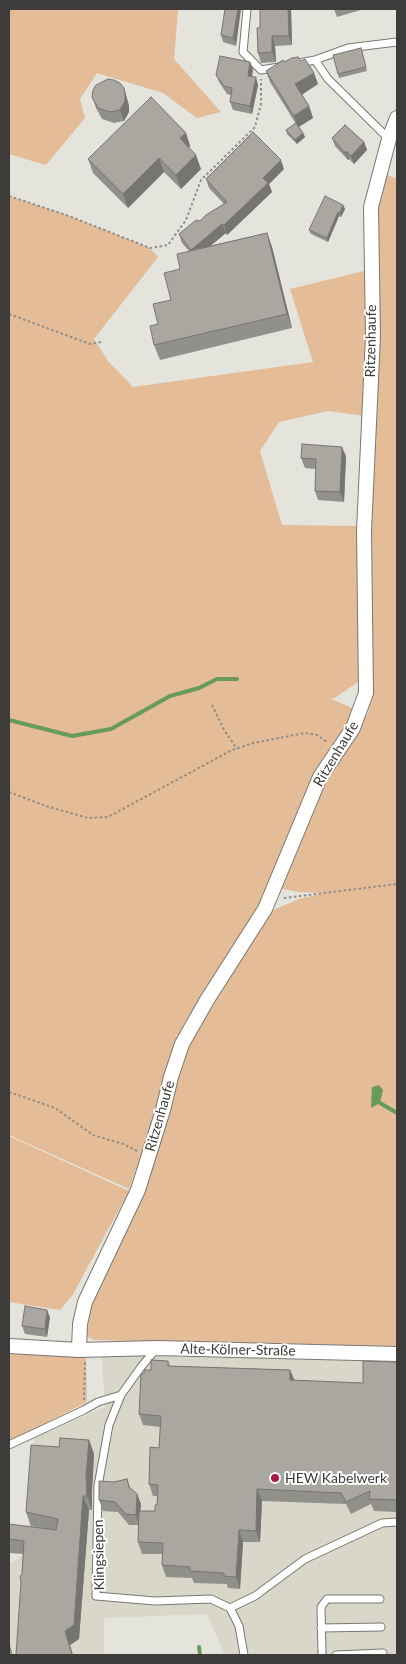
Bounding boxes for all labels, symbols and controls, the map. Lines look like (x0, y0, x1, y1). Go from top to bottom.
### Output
street label: Ritzenhaufe (362, 304, 380, 378)
street label: Ritzenhaufe (310, 718, 362, 790)
street label: Ritzenhaufe (142, 1079, 178, 1153)
street label: Alte-Kölner-Straße (180, 1341, 296, 1359)
place label: HEW Kabelwerk (285, 1470, 387, 1486)
marker: HEW Kabelwerk (269, 1472, 281, 1484)
street label: Klingsiepen (90, 1519, 108, 1591)

